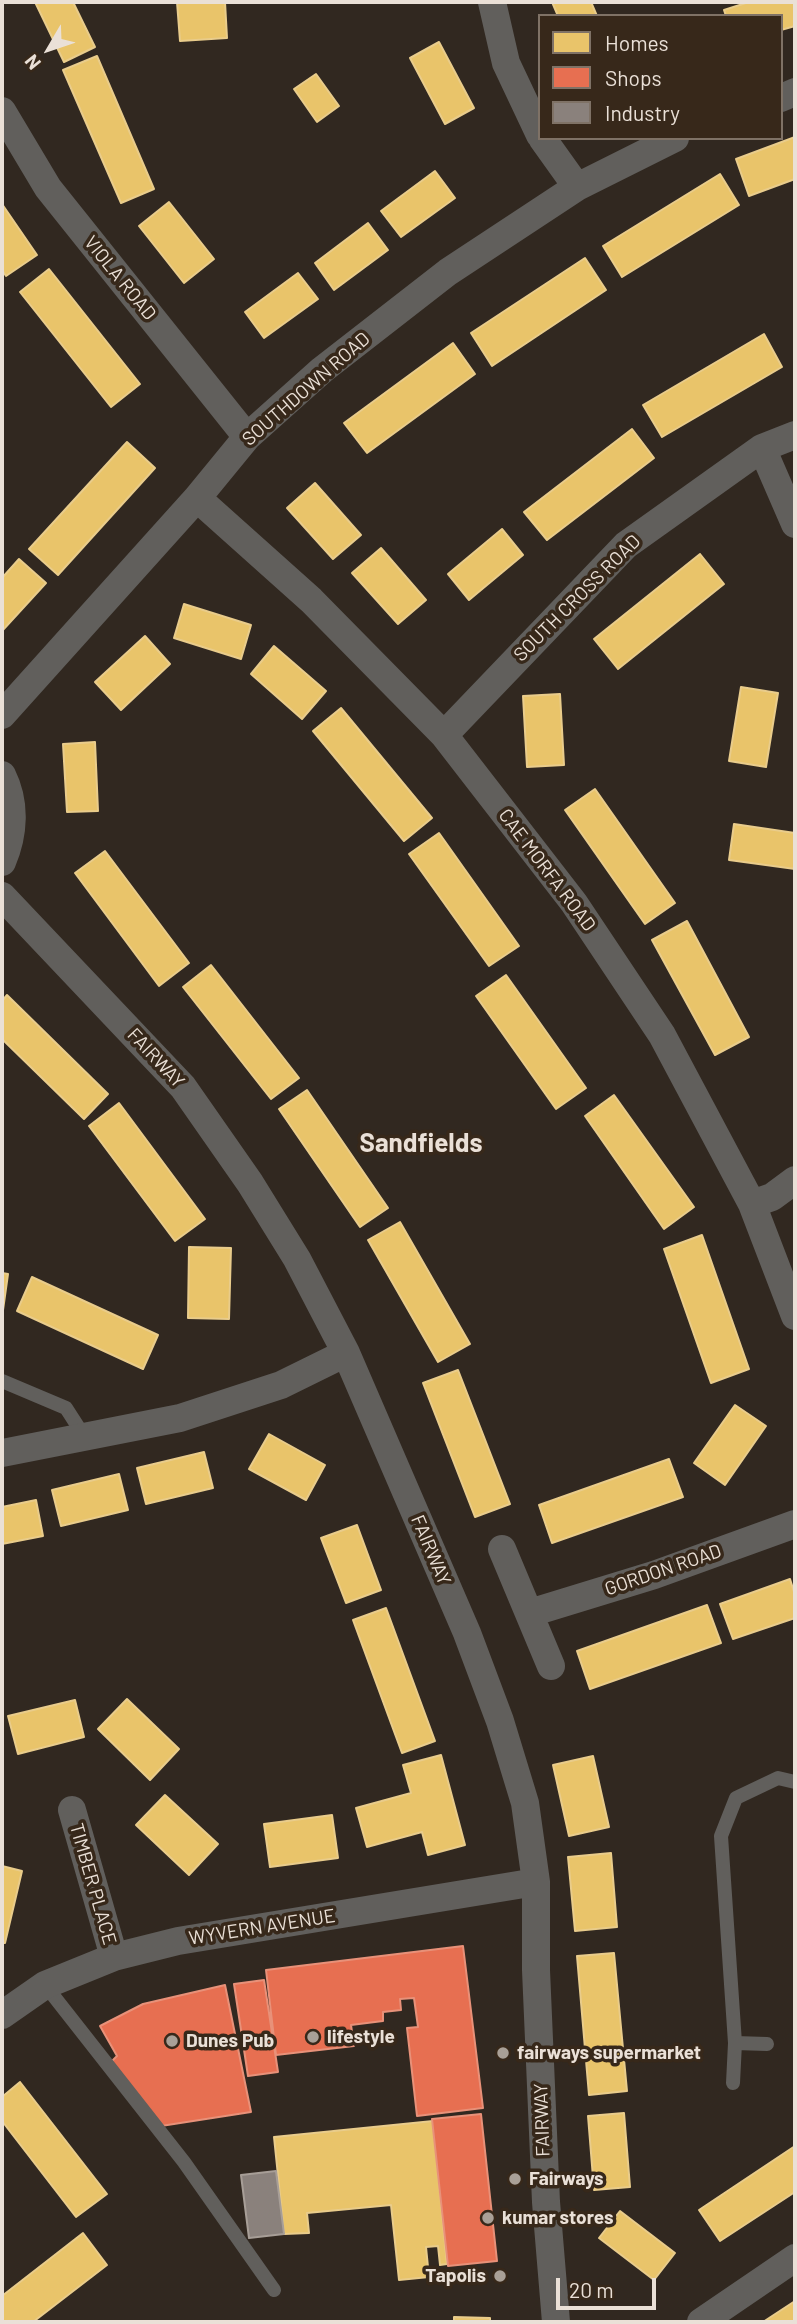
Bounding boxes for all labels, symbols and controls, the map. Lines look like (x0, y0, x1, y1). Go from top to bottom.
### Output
north arrow (14, 14, 84, 84)
legend (538, 14, 783, 140)
text: Homes (605, 30, 669, 55)
text: N (19, 50, 45, 75)
text: Shops (605, 65, 662, 90)
text: Industry (605, 100, 680, 125)
street label: VIOLA ROAD (79, 231, 161, 325)
street label: SOUTHDOWN ROAD (238, 327, 374, 451)
street label: SOUTH CROSS ROAD (509, 530, 645, 666)
street label: CAE MORFA ROAD (494, 804, 600, 936)
street label: FAIRWAY (123, 1023, 189, 1093)
district label: Sandfields (360, 1127, 482, 1159)
street label: FAIRWAY (406, 1512, 456, 1588)
street label: GORDON ROAD (602, 1539, 724, 1601)
street label: TIMBER PLACE (65, 1821, 121, 1947)
street label: WYVERN AVENUE (187, 1904, 337, 1950)
place label: lifestyle (327, 2026, 395, 2048)
marker: lifestyle (305, 2029, 321, 2045)
place label: Dunes Pub (186, 2030, 274, 2052)
marker: Dunes Pub (164, 2033, 180, 2049)
place label: fairways supermarket (517, 2042, 701, 2064)
marker: fairways supermarket (495, 2045, 511, 2061)
street label: FAIRWAY (529, 2083, 555, 2157)
place label: Fairways (529, 2168, 604, 2190)
marker: Fairways (507, 2171, 523, 2187)
place label: kumar stores (502, 2207, 613, 2229)
marker: kumar stores (480, 2210, 496, 2226)
scale bar (559, 2264, 659, 2308)
place label: Tapolis (425, 2265, 486, 2287)
marker: Tapolis (492, 2268, 508, 2284)
text: 20 m (569, 2277, 614, 2302)

